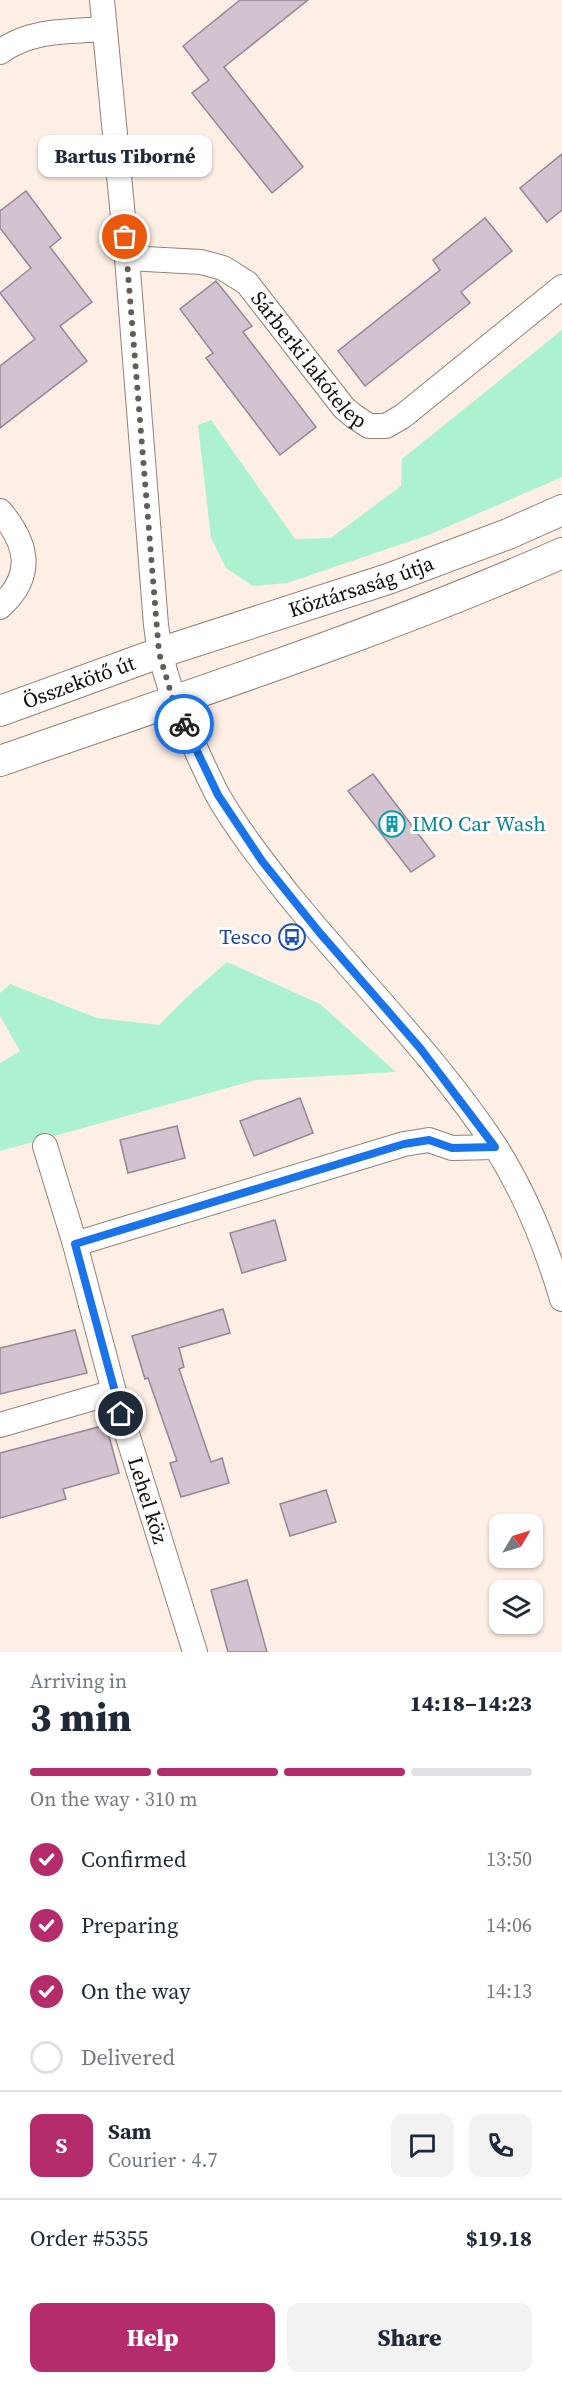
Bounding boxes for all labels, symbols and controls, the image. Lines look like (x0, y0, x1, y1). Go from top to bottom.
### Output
callout: Bartus Tiborné (38, 135, 212, 177)
text: Bartus Tiborné (54, 142, 196, 170)
pin (99, 211, 150, 262)
icon: bag (108, 220, 141, 253)
street label: Sárberki lakótelep (244, 285, 373, 435)
street label: Köztársaság útja (285, 548, 438, 624)
street label: Összekötő út (18, 648, 139, 716)
courier (154, 694, 214, 754)
icon: bike (168, 708, 201, 741)
building icon: IMO Car Wash (377, 809, 407, 839)
place label: IMO Car Wash (412, 809, 546, 838)
place label: Tesco (219, 922, 272, 951)
bus stop icon: Tesco (277, 922, 307, 952)
pin (95, 1388, 146, 1439)
icon: home (104, 1397, 137, 1430)
street label: Lehel köz (121, 1453, 176, 1548)
north arrow (489, 1514, 543, 1568)
map controls (489, 1514, 543, 1634)
button: layers (489, 1580, 543, 1634)
text: Arriving in (30, 1667, 127, 1695)
text: 14:18–14:23 (410, 1688, 532, 1718)
text: 3 min (30, 1691, 132, 1744)
text: On the way · 310 m (30, 1785, 197, 1813)
icon: check (30, 1843, 63, 1876)
text: Confirmed (81, 1844, 186, 1874)
text: 13:50 (486, 1845, 532, 1873)
icon: check (30, 1909, 63, 1942)
text: Preparing (81, 1910, 178, 1940)
text: 14:06 (486, 1911, 532, 1939)
icon: check (30, 1975, 63, 2008)
text: On the way (81, 1976, 190, 2006)
text: 14:13 (486, 1977, 532, 2005)
text: Delivered (81, 2042, 175, 2072)
button: chat (391, 2114, 454, 2177)
button: phone (469, 2114, 532, 2177)
text: Sam (108, 2116, 152, 2146)
text: S (56, 2130, 67, 2160)
text: Courier · 4.7 (108, 2146, 217, 2174)
text: Order #5355 (30, 2223, 148, 2253)
text: $19.18 (466, 2223, 532, 2253)
button: Help (30, 2303, 275, 2372)
button: Share (287, 2303, 532, 2372)

